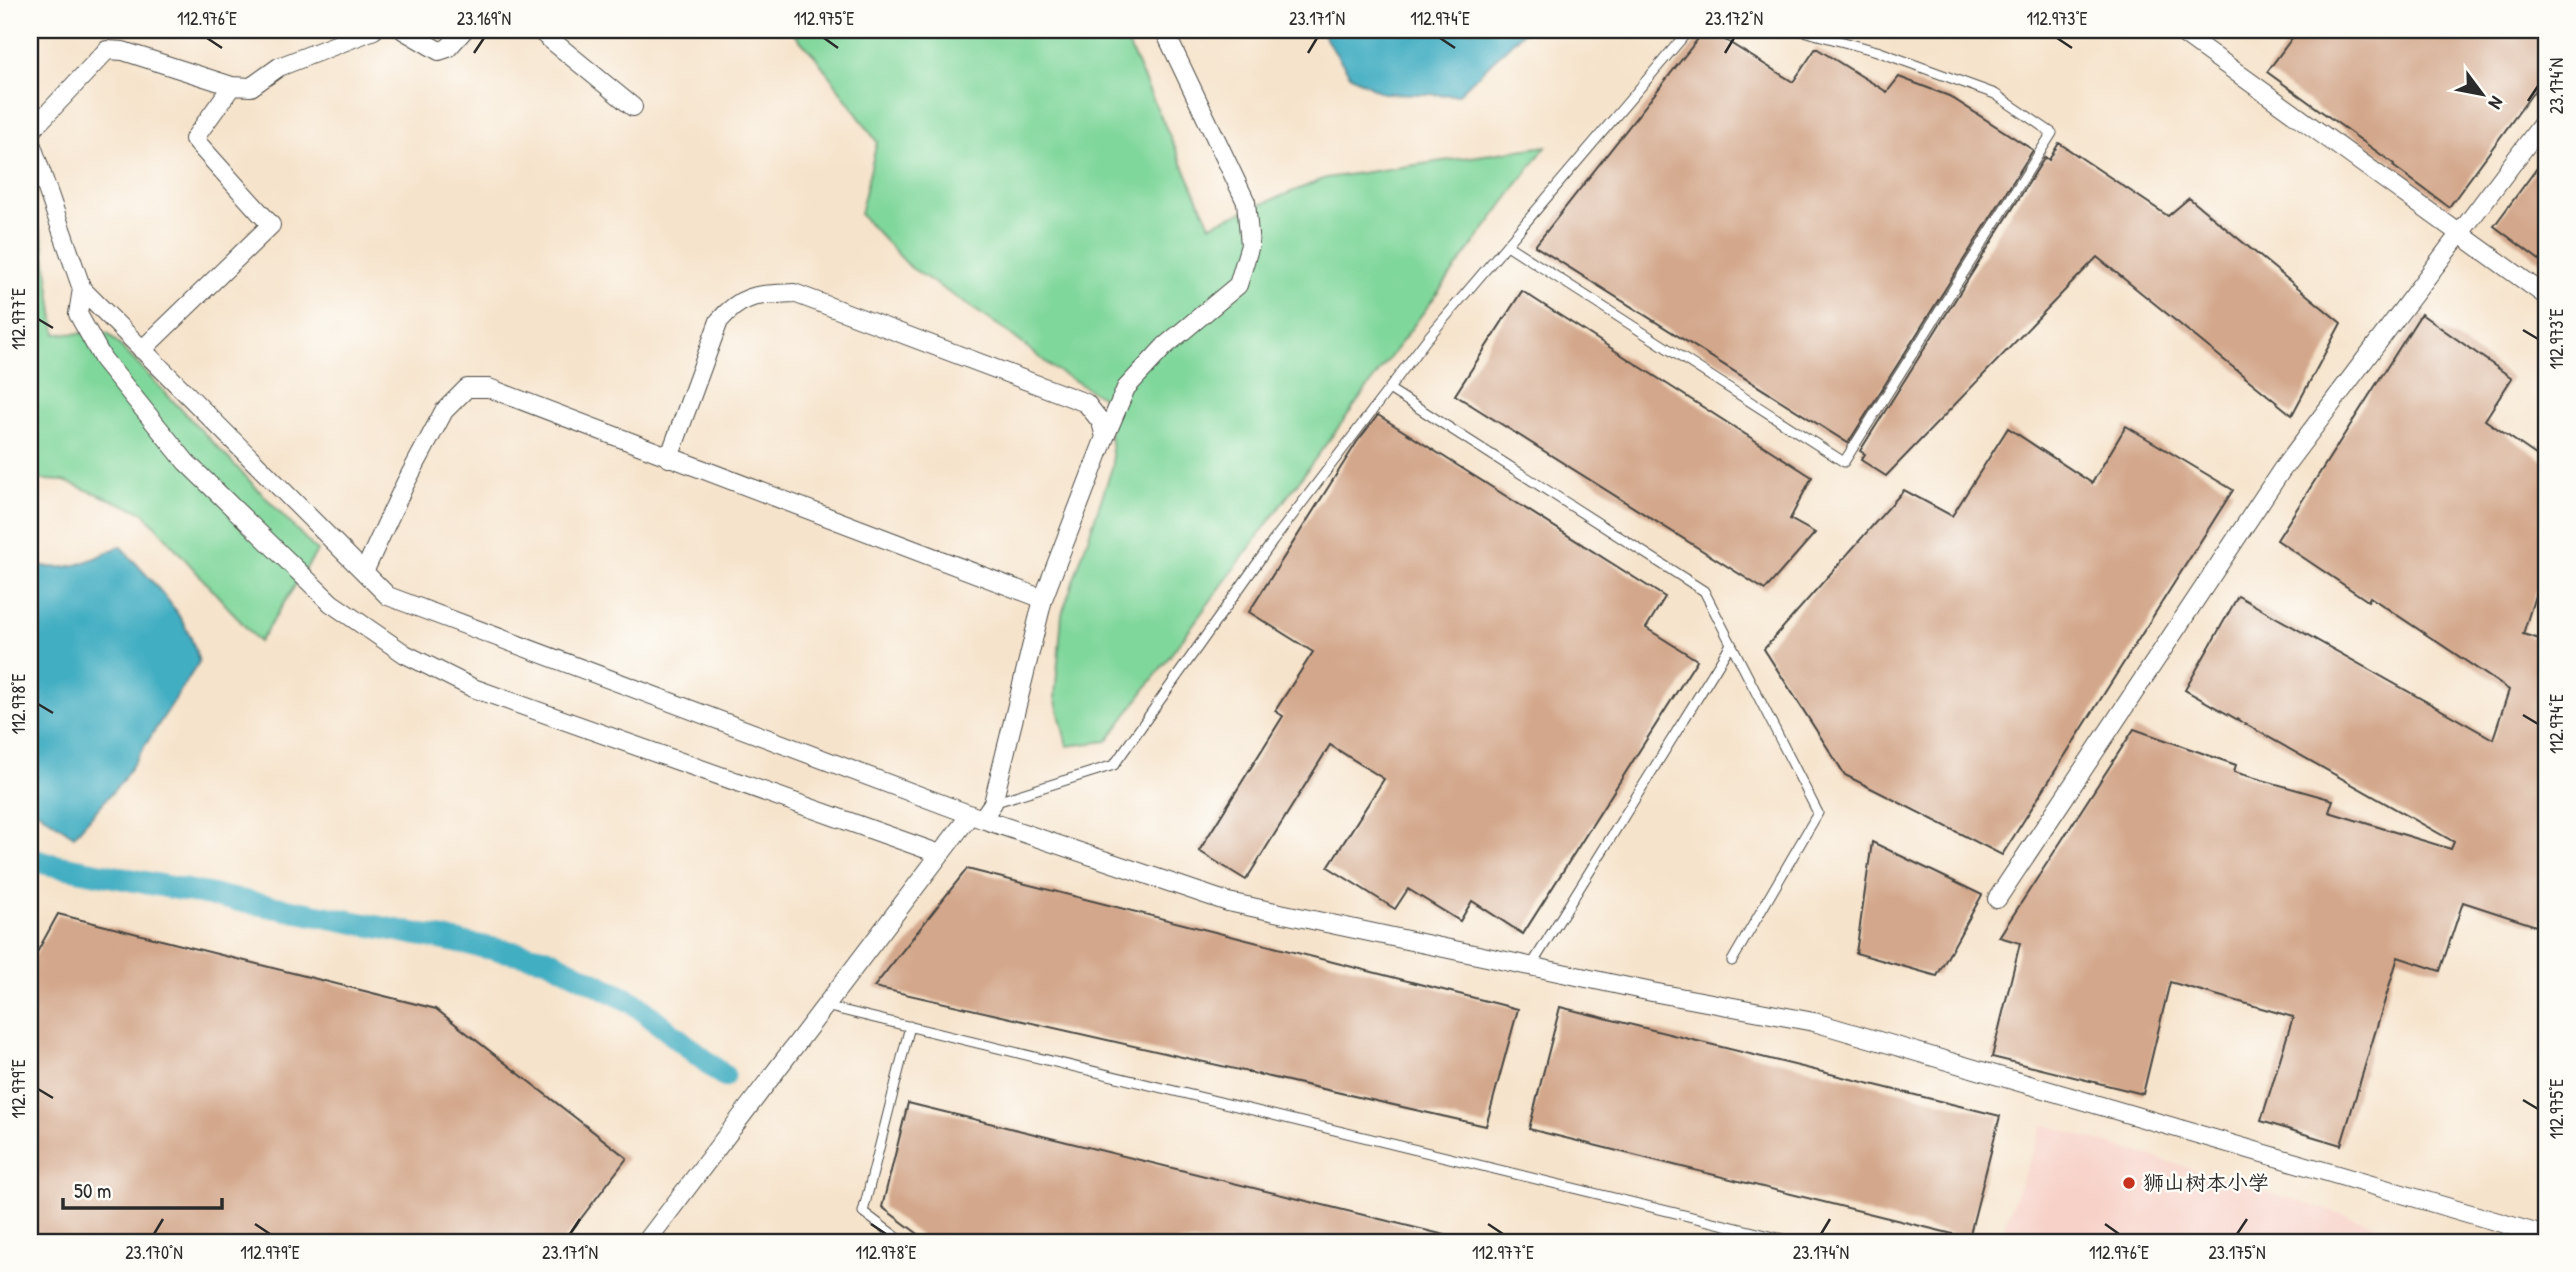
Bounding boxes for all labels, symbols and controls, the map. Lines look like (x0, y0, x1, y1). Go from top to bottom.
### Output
text: 112.976°E (177, 6, 237, 31)
text: 23.169°N (457, 6, 511, 31)
text: 112.975°E (794, 6, 854, 31)
text: 23.171°N (1289, 6, 1345, 31)
text: 112.974°E (1410, 6, 1470, 31)
text: 23.172°N (1705, 6, 1763, 31)
text: 112.973°E (2026, 6, 2088, 31)
text: 23.174°N (2544, 58, 2569, 114)
north arrow (2446, 60, 2516, 130)
text: N (2483, 92, 2510, 114)
text: 112.977°E (6, 288, 31, 350)
text: 112.973°E (2544, 308, 2569, 370)
text: 112.978°E (6, 674, 31, 734)
text: 112.974°E (2544, 694, 2569, 754)
text: 112.979°E (6, 1059, 31, 1119)
text: 112.975°E (2544, 1079, 2569, 1139)
scale bar (63, 1167, 222, 1211)
place label: 狮山树本小学 (2143, 1168, 2269, 1197)
marker: 狮山树本小学 (2121, 1175, 2137, 1191)
text: 50 m (74, 1176, 111, 1205)
text: 23.170°N (125, 1240, 183, 1265)
text: 112.979°E (240, 1240, 300, 1265)
text: 23.171°N (542, 1240, 598, 1265)
text: 112.978°E (856, 1240, 916, 1265)
text: 112.977°E (1472, 1240, 1534, 1265)
text: 23.174°N (1793, 1240, 1849, 1265)
text: 112.976°E (2089, 1240, 2149, 1265)
text: 23.175°N (2208, 1240, 2266, 1265)

